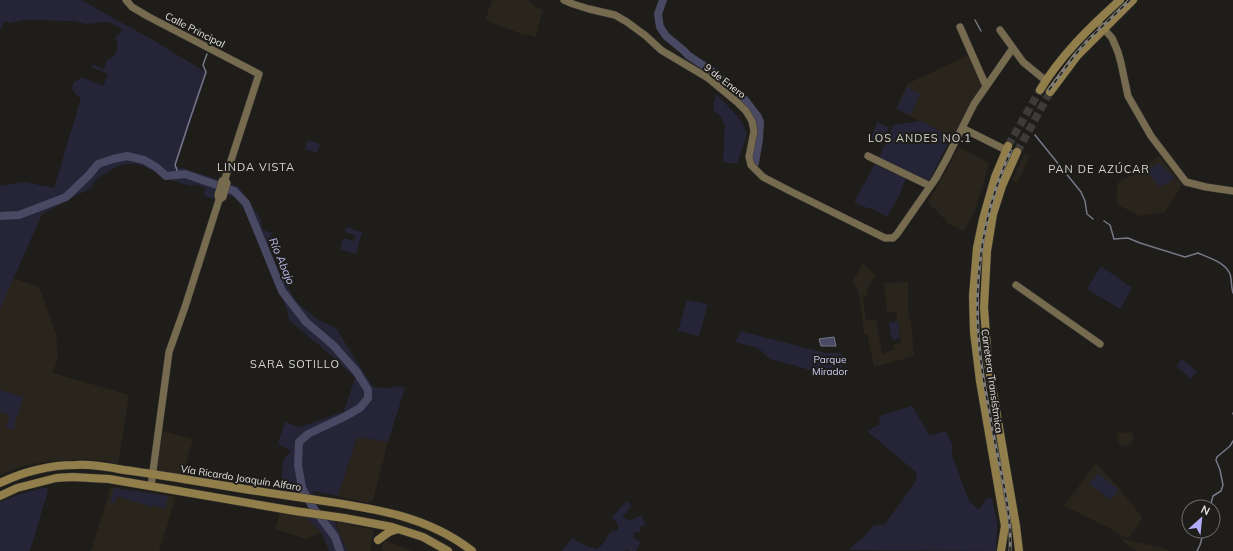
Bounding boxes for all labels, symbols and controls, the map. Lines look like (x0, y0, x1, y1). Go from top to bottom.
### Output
street label: Calle Principal (163, 9, 227, 51)
street label: 9 de Enero (702, 61, 749, 101)
district label: LOS ANDES NO.1 (868, 131, 972, 145)
district label: LINDA VISTA (217, 160, 295, 174)
district label: PAN DE AZÚCAR (1048, 162, 1150, 176)
water label: Río Abajo (266, 235, 298, 287)
street label: Carretera Transístmica (978, 328, 1006, 434)
park label: Parque Mirador (812, 353, 848, 378)
district label: SARA SOTILLO (250, 357, 340, 371)
street label: Vía Ricardo Joaquín Alfaro (180, 462, 303, 494)
north arrow (1181, 499, 1221, 539)
text: N (1199, 502, 1212, 518)

